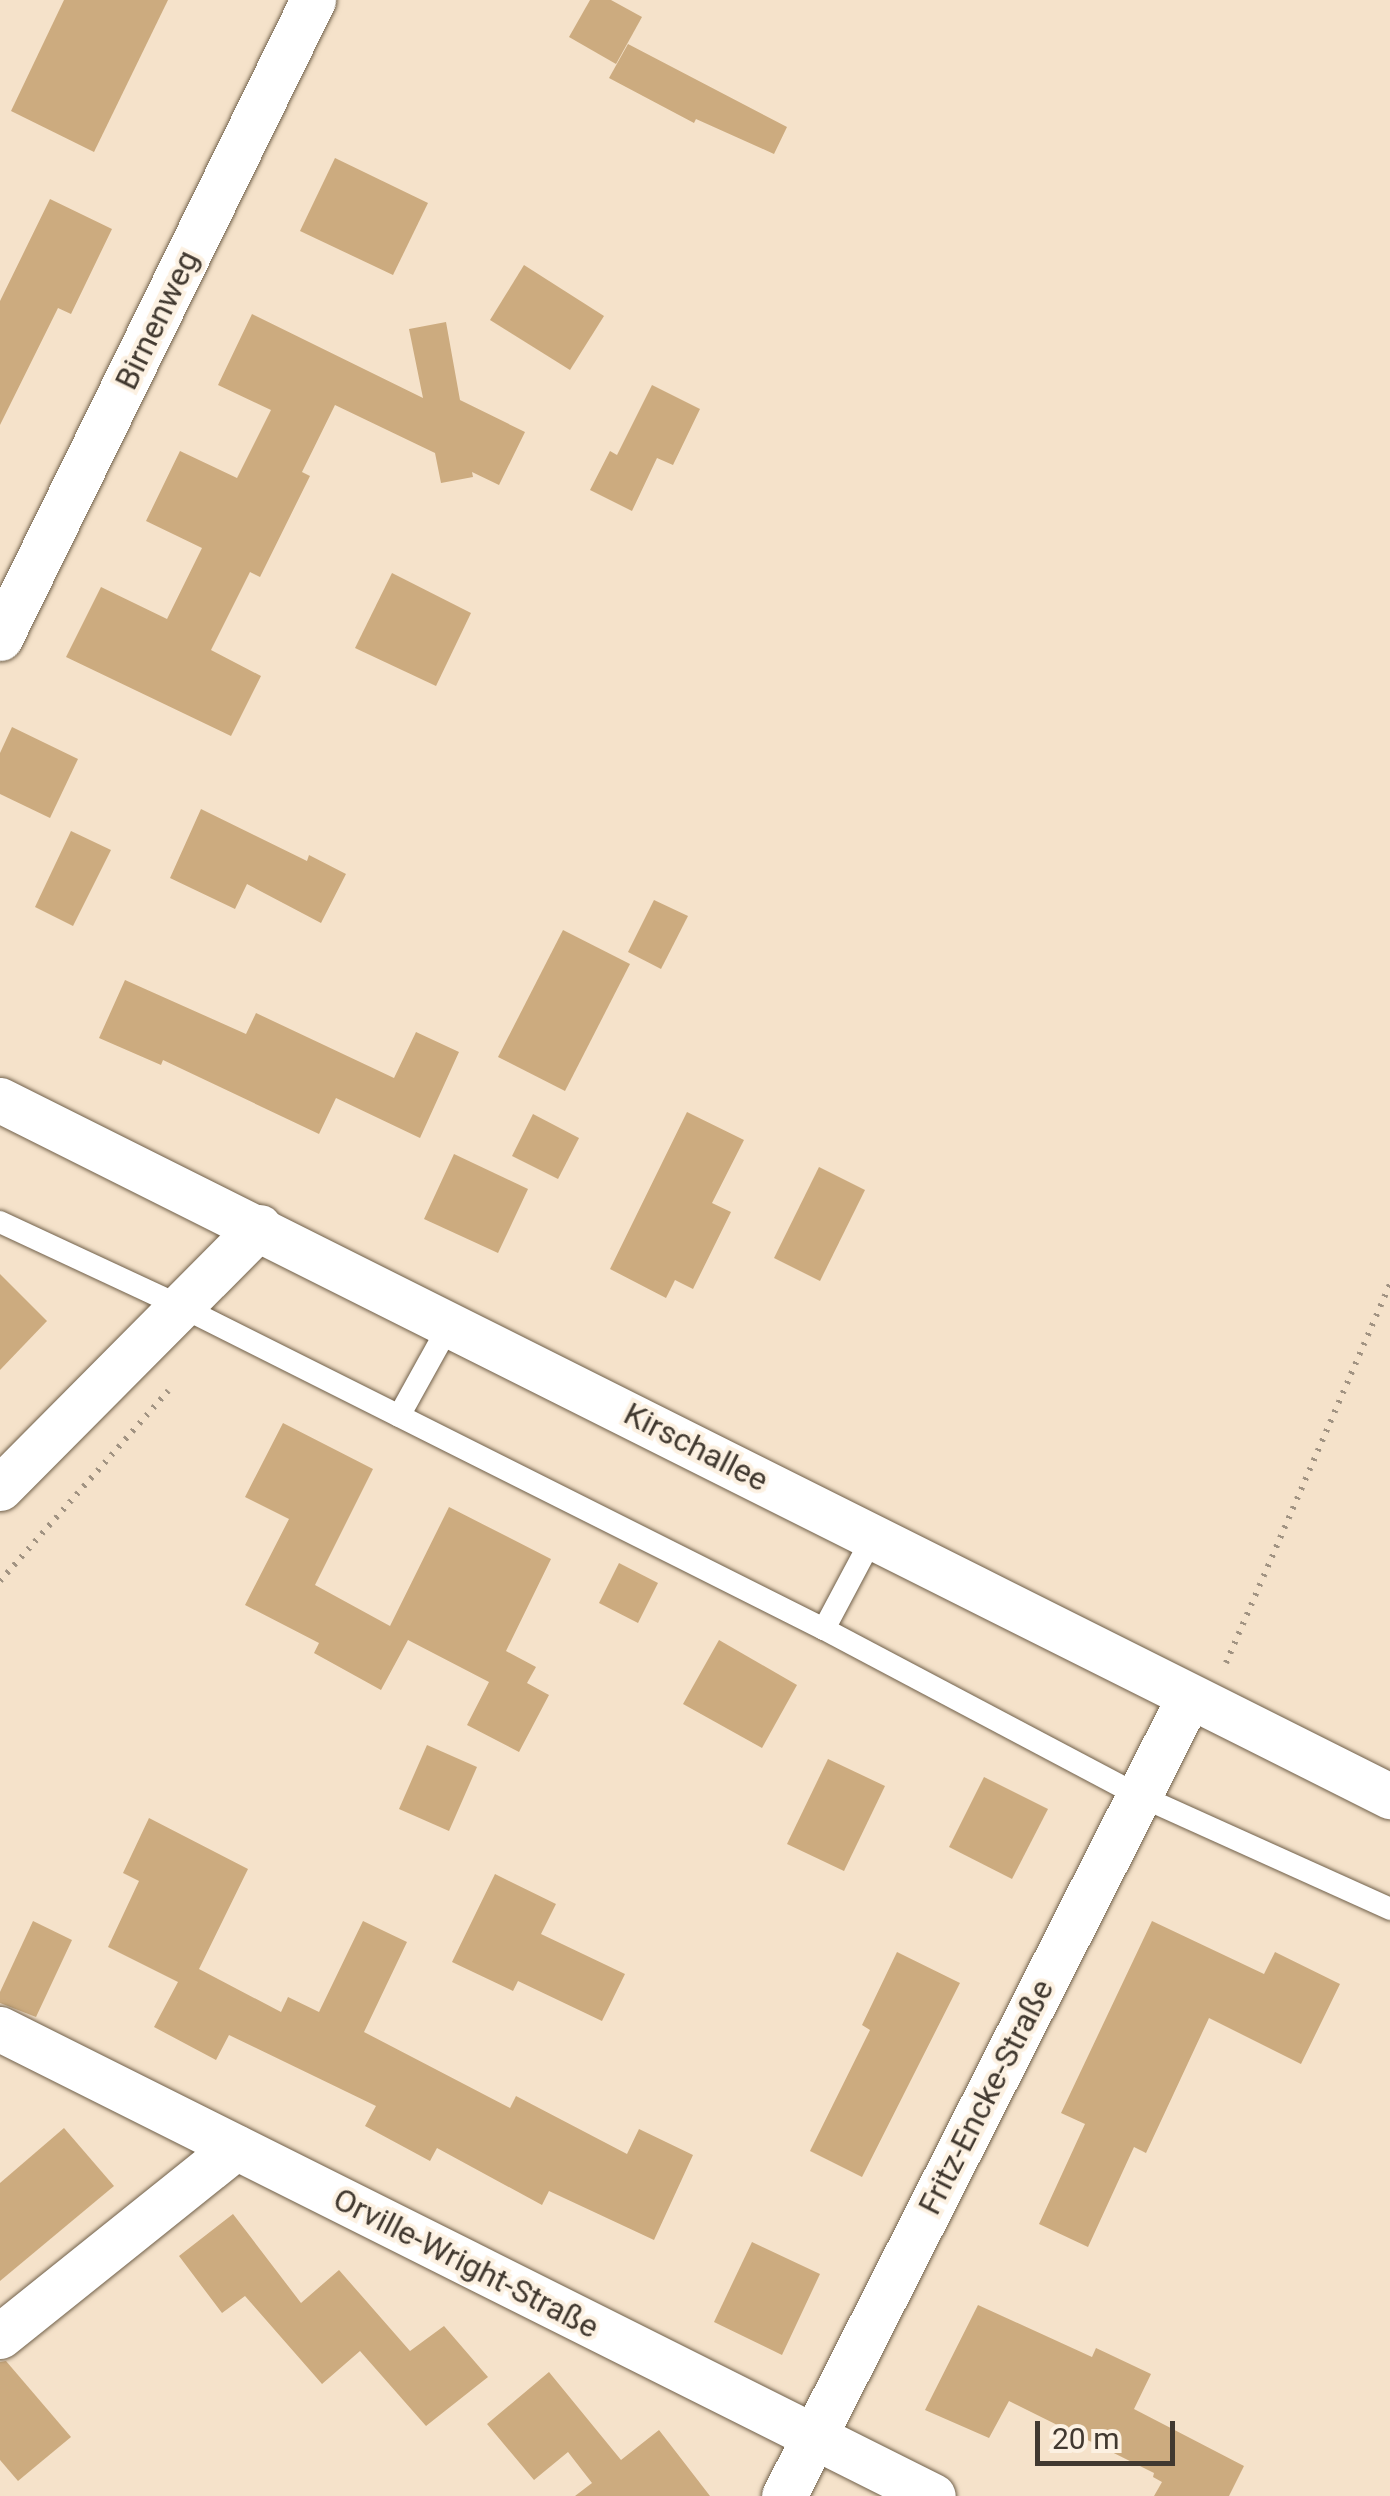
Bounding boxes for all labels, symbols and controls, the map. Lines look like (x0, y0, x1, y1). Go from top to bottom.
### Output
street label: Birnenweg (107, 244, 207, 396)
street label: Kirschallee (618, 1394, 774, 1500)
street label: Fritz-Encke-Straße (910, 1973, 1062, 2221)
street label: Orville-Wright-Straße (327, 2180, 605, 2346)
scale bar (1040, 2401, 1180, 2463)
text: 20 m (1052, 2421, 1119, 2456)

